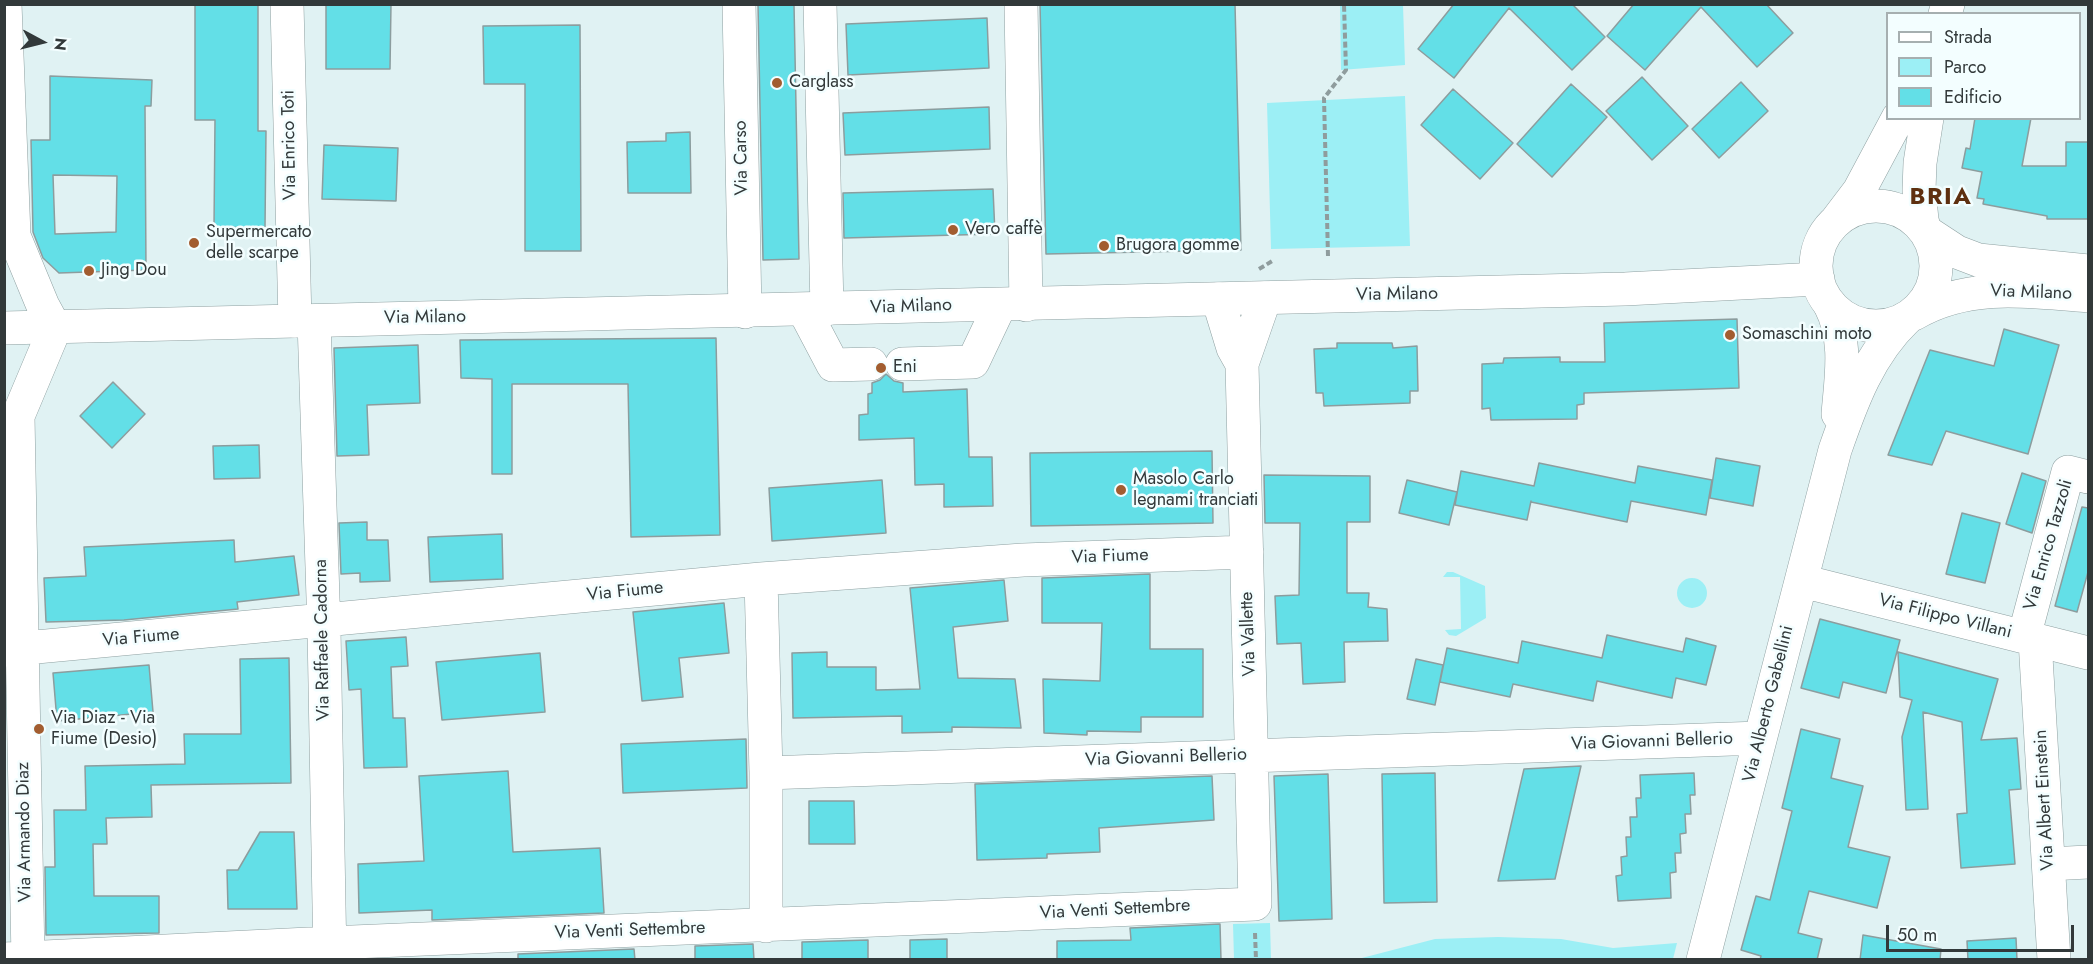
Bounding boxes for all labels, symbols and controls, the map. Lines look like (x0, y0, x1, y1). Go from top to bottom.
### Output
north arrow (12, 12, 72, 72)
legend (1886, 12, 2081, 120)
text: Strada (1944, 24, 1992, 50)
text: N (48, 37, 73, 52)
text: Parco (1944, 54, 1986, 80)
place label: Carglass (789, 72, 853, 94)
marker: Carglass (770, 76, 784, 90)
text: Edificio (1944, 84, 2002, 110)
street label: Via Enrico Toti (278, 90, 302, 200)
street label: Via Carso (731, 120, 753, 196)
district label: BRIA (1910, 184, 1972, 212)
place label: Vero caffè (965, 219, 1043, 241)
place label: Supermercato delle scarpe (206, 222, 312, 264)
marker: Vero caffè (946, 223, 960, 237)
place label: Brugora gomme (1116, 235, 1239, 257)
marker: Supermercato delle scarpe (187, 236, 201, 250)
marker: Brugora gomme (1097, 239, 1111, 253)
place label: Jing Dou (101, 260, 167, 282)
marker: Jing Dou (82, 264, 96, 278)
street label: Via Milano (1990, 281, 2072, 305)
street label: Via Milano (1356, 283, 1438, 307)
street label: Via Milano (870, 295, 952, 319)
street label: Via Milano (384, 306, 466, 330)
place label: Somaschini moto (1742, 324, 1872, 346)
marker: Somaschini moto (1723, 328, 1737, 342)
place label: Eni (893, 357, 917, 379)
marker: Eni (874, 361, 888, 375)
place label: Masolo Carlo legnami tranciati (1133, 469, 1258, 512)
street label: Via Enrico Tazzoli (2020, 477, 2078, 613)
marker: Masolo Carlo legnami tranciati (1114, 483, 1128, 497)
street label: Via Fiume (1071, 545, 1149, 569)
street label: Via Raffaele Cadorna (311, 559, 335, 721)
street label: Via Fiume (586, 577, 664, 607)
street label: Via Filippo Villani (1876, 590, 2014, 644)
street label: Via Vallette (1237, 591, 1261, 677)
street label: Via Alberto Gabellini (1739, 623, 1799, 785)
street label: Via Fiume (102, 624, 180, 652)
place label: Via Diaz - Via Fiume (Desio) (51, 708, 157, 750)
marker: Via Diaz - Via Fiume (Desio) (32, 722, 46, 736)
street label: Via Giovanni Bellerio (1571, 728, 1733, 756)
street label: Via Albert Einstein (2031, 729, 2059, 871)
street label: Via Giovanni Bellerio (1085, 744, 1247, 772)
street label: Via Armando Diaz (13, 762, 37, 902)
street label: Via Venti Settembre (1039, 895, 1191, 925)
scale bar (1889, 913, 2076, 951)
street label: Via Venti Settembre (554, 918, 706, 944)
text: 50 m (1897, 922, 1937, 948)

